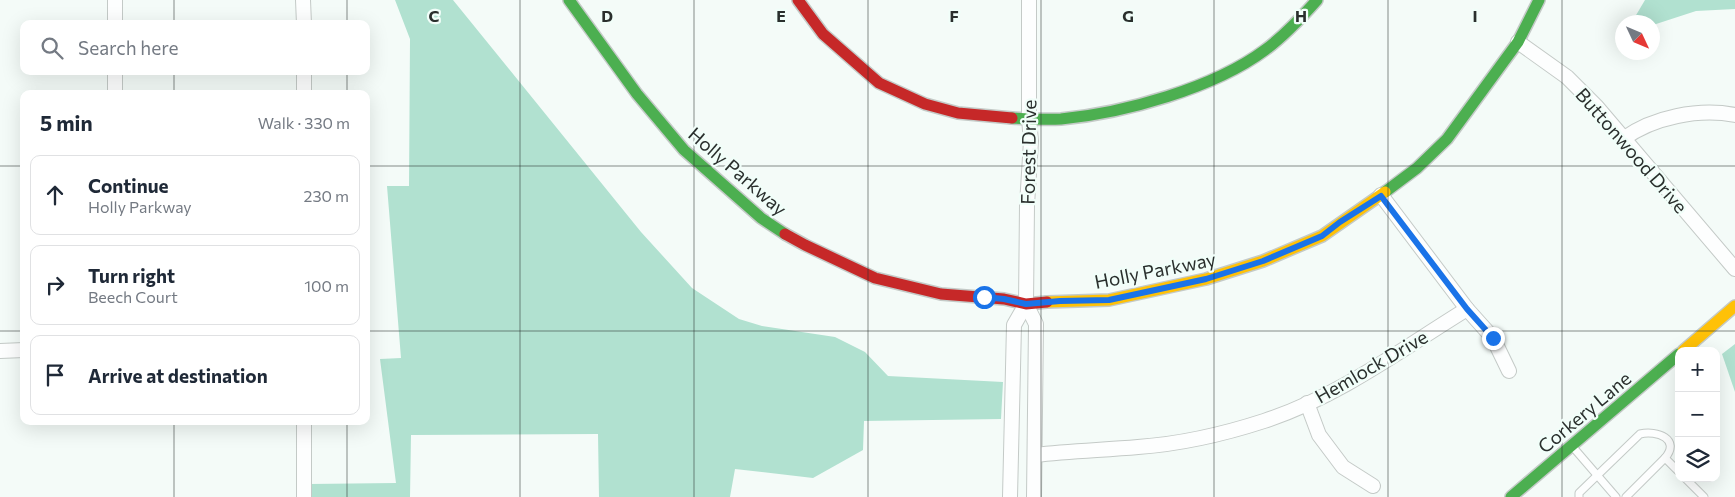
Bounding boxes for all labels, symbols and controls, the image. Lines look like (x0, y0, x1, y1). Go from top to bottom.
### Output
text: C (429, 6, 440, 25)
text: D (601, 6, 613, 25)
text: E (776, 6, 786, 25)
text: F (949, 6, 959, 25)
text: G (1122, 6, 1134, 25)
text: H (1295, 6, 1307, 25)
text: I (1472, 6, 1478, 25)
north arrow (1615, 15, 1660, 60)
search box (20, 20, 370, 75)
icon: search (38, 34, 66, 62)
text: Search here (78, 36, 178, 59)
street label: Buttonwood Drive (1571, 83, 1693, 217)
street label: Forest Drive (1016, 99, 1040, 205)
text: 5 min (40, 110, 93, 135)
text: Walk · 330 m (258, 113, 350, 132)
street label: Holly Parkway (684, 122, 792, 220)
text: Continue (88, 174, 168, 197)
icon: ahead (41, 181, 69, 209)
text: 230 m (304, 186, 349, 205)
text: Holly Parkway (88, 197, 192, 216)
street label: Holly Parkway (1092, 247, 1218, 293)
text: Turn right (88, 264, 175, 287)
icon: right (41, 271, 69, 299)
text: 100 m (304, 276, 349, 295)
route start (973, 286, 996, 309)
text: Beech Court (88, 287, 178, 306)
street label: Hemlock Drive (1311, 324, 1431, 408)
route end (1482, 327, 1505, 350)
map controls (1675, 347, 1720, 482)
button: + (1675, 347, 1720, 392)
icon: arrive (41, 361, 69, 389)
text: Arrive at destination (88, 364, 268, 387)
street label: Corkery Lane (1533, 366, 1635, 458)
button: − (1675, 392, 1720, 437)
button: layers (1675, 437, 1720, 482)

